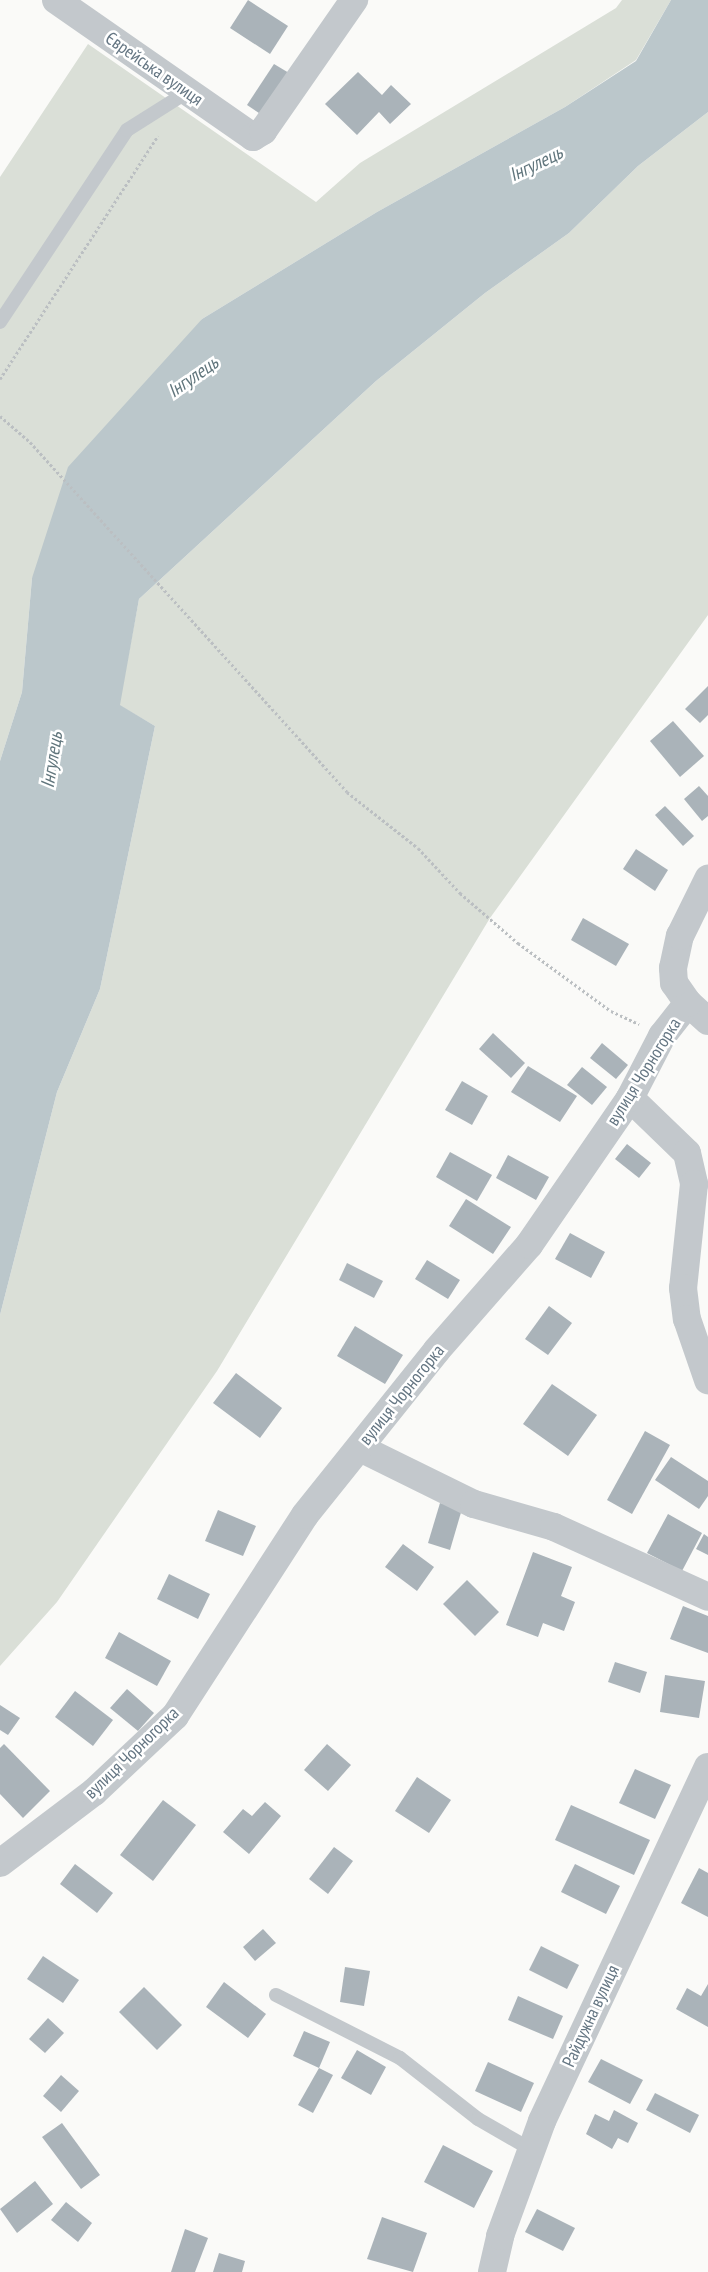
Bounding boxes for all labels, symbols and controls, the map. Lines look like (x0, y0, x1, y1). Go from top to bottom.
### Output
street label: Єврейська вулиця (101, 27, 207, 111)
water label: Інгулець (506, 141, 566, 187)
water label: Інгулець (163, 352, 223, 402)
water label: Інгулець (36, 730, 68, 790)
street label: вулиця Чорногорка (602, 1014, 686, 1130)
street label: вулиця Чорногорка (355, 1341, 449, 1449)
street label: вулиця Чорногорка (80, 1703, 184, 1803)
street label: Райдужна вулиця (558, 1962, 624, 2070)

